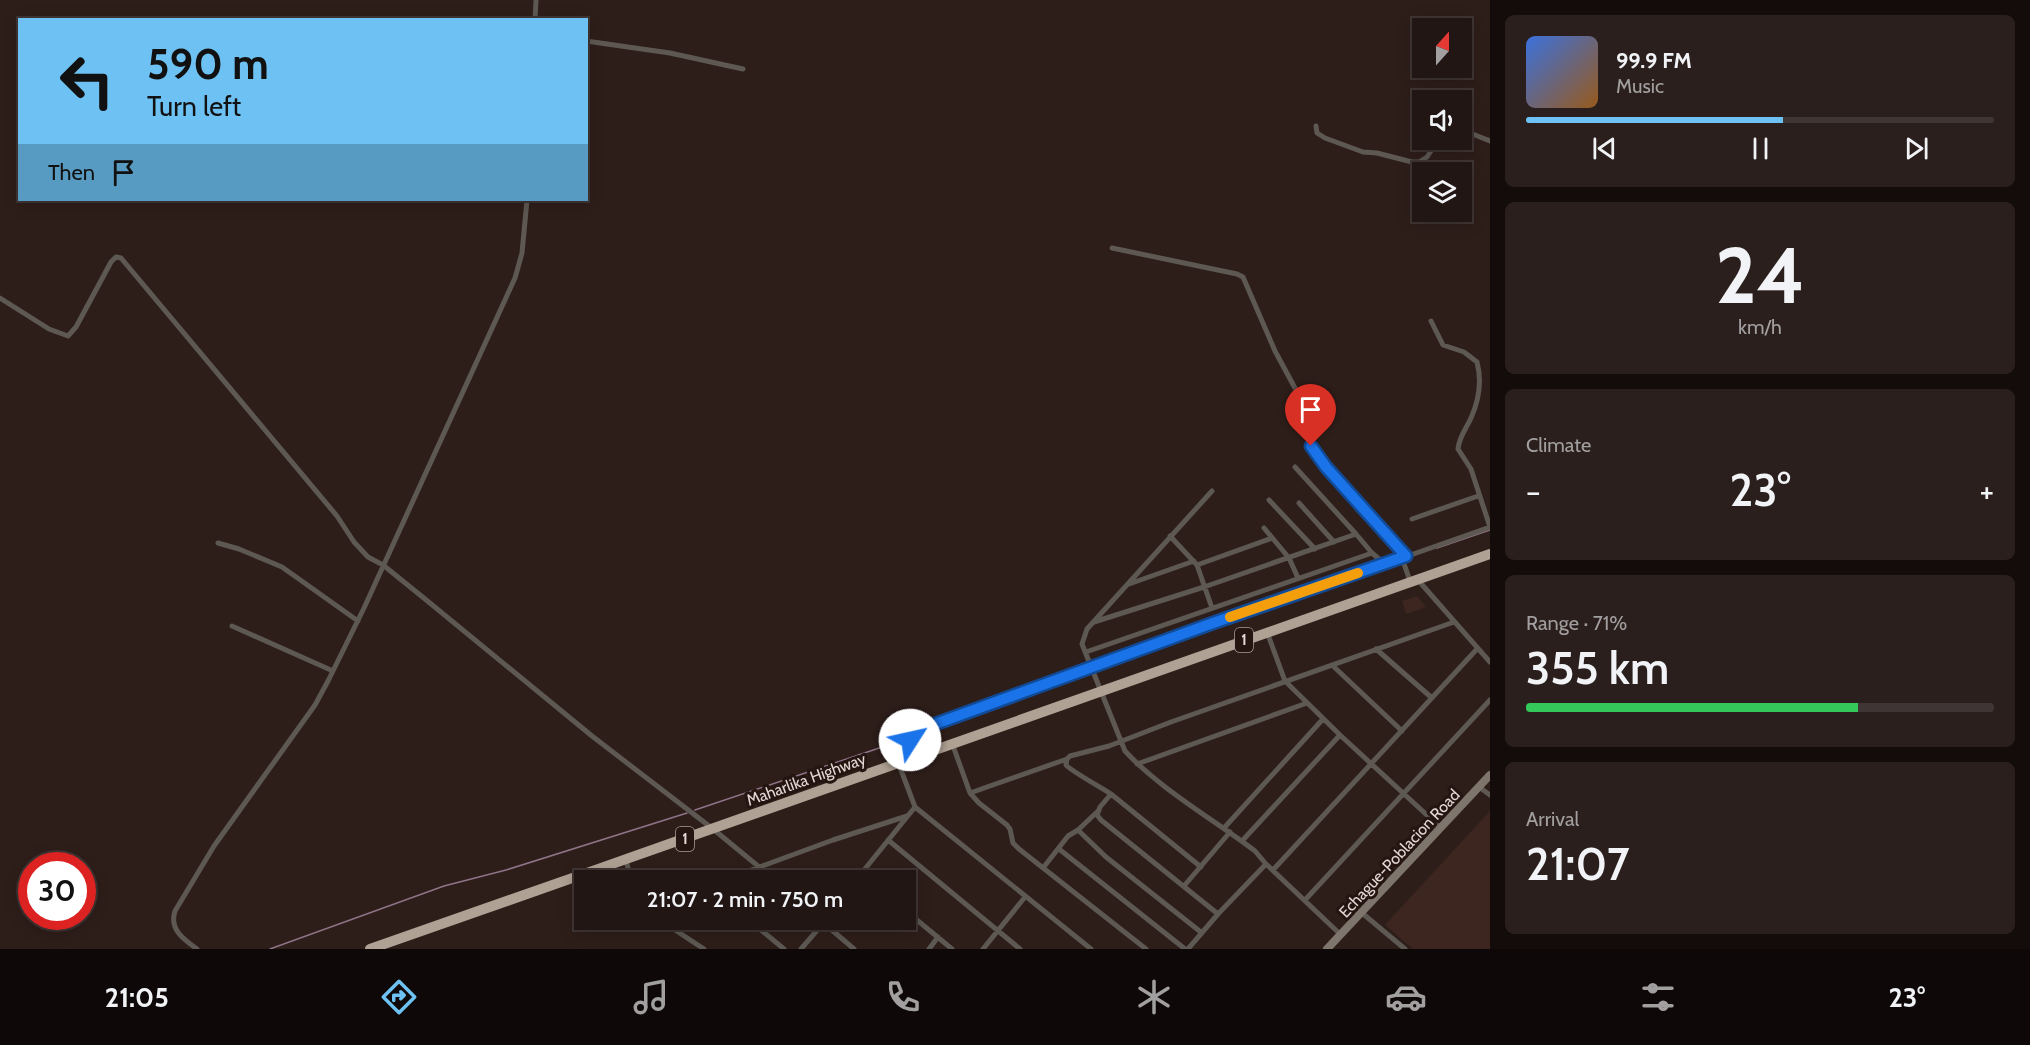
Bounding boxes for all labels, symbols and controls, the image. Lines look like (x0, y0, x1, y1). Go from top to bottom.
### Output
north arrow (1412, 18, 1472, 78)
map controls (1412, 18, 1472, 222)
text: 590 m (147, 38, 269, 90)
icon: left (48, 42, 126, 120)
text: 99.9 FM (1616, 47, 1692, 74)
text: Music (1616, 74, 1664, 98)
text: Turn left (147, 90, 241, 123)
button: sound (1412, 90, 1472, 150)
icon: previous (1588, 132, 1621, 165)
icon: pause (1744, 132, 1777, 165)
icon: next (1900, 132, 1933, 165)
icon: arrive (107, 156, 140, 189)
text: Then (48, 159, 95, 186)
button: layers (1412, 162, 1472, 222)
text: 24 (1715, 228, 1805, 323)
text: km/h (1738, 315, 1782, 339)
pin (1285, 384, 1336, 446)
icon: arrive (1294, 393, 1327, 426)
text: Climate (1526, 433, 1591, 457)
text: 23° (1729, 463, 1791, 517)
text: − (1526, 471, 1541, 511)
text: + (1979, 471, 1994, 511)
text: Range · 71% (1526, 611, 1627, 635)
road number: 1 (1235, 628, 1253, 652)
text: 355 km (1526, 641, 1669, 695)
position arrow (878, 708, 942, 772)
street label: Maharlika Highway (744, 749, 868, 810)
street label: Echague-Poblacion Road (1335, 785, 1464, 921)
text: Arrival (1526, 807, 1579, 831)
road number: 1 (676, 827, 694, 851)
text: 21:07 (1526, 837, 1630, 891)
speed limit sign: 30 (18, 852, 96, 930)
text: 21:07 · 2 min · 750 m (647, 886, 843, 913)
icon: directions (378, 976, 420, 1018)
icon: music (630, 976, 672, 1018)
icon: phone (882, 976, 924, 1018)
icon: climate (1133, 976, 1175, 1018)
icon: car (1385, 976, 1427, 1018)
icon: filters (1637, 976, 1679, 1018)
text: 21:05 (105, 981, 169, 1014)
text: 23° (1888, 981, 1925, 1014)

